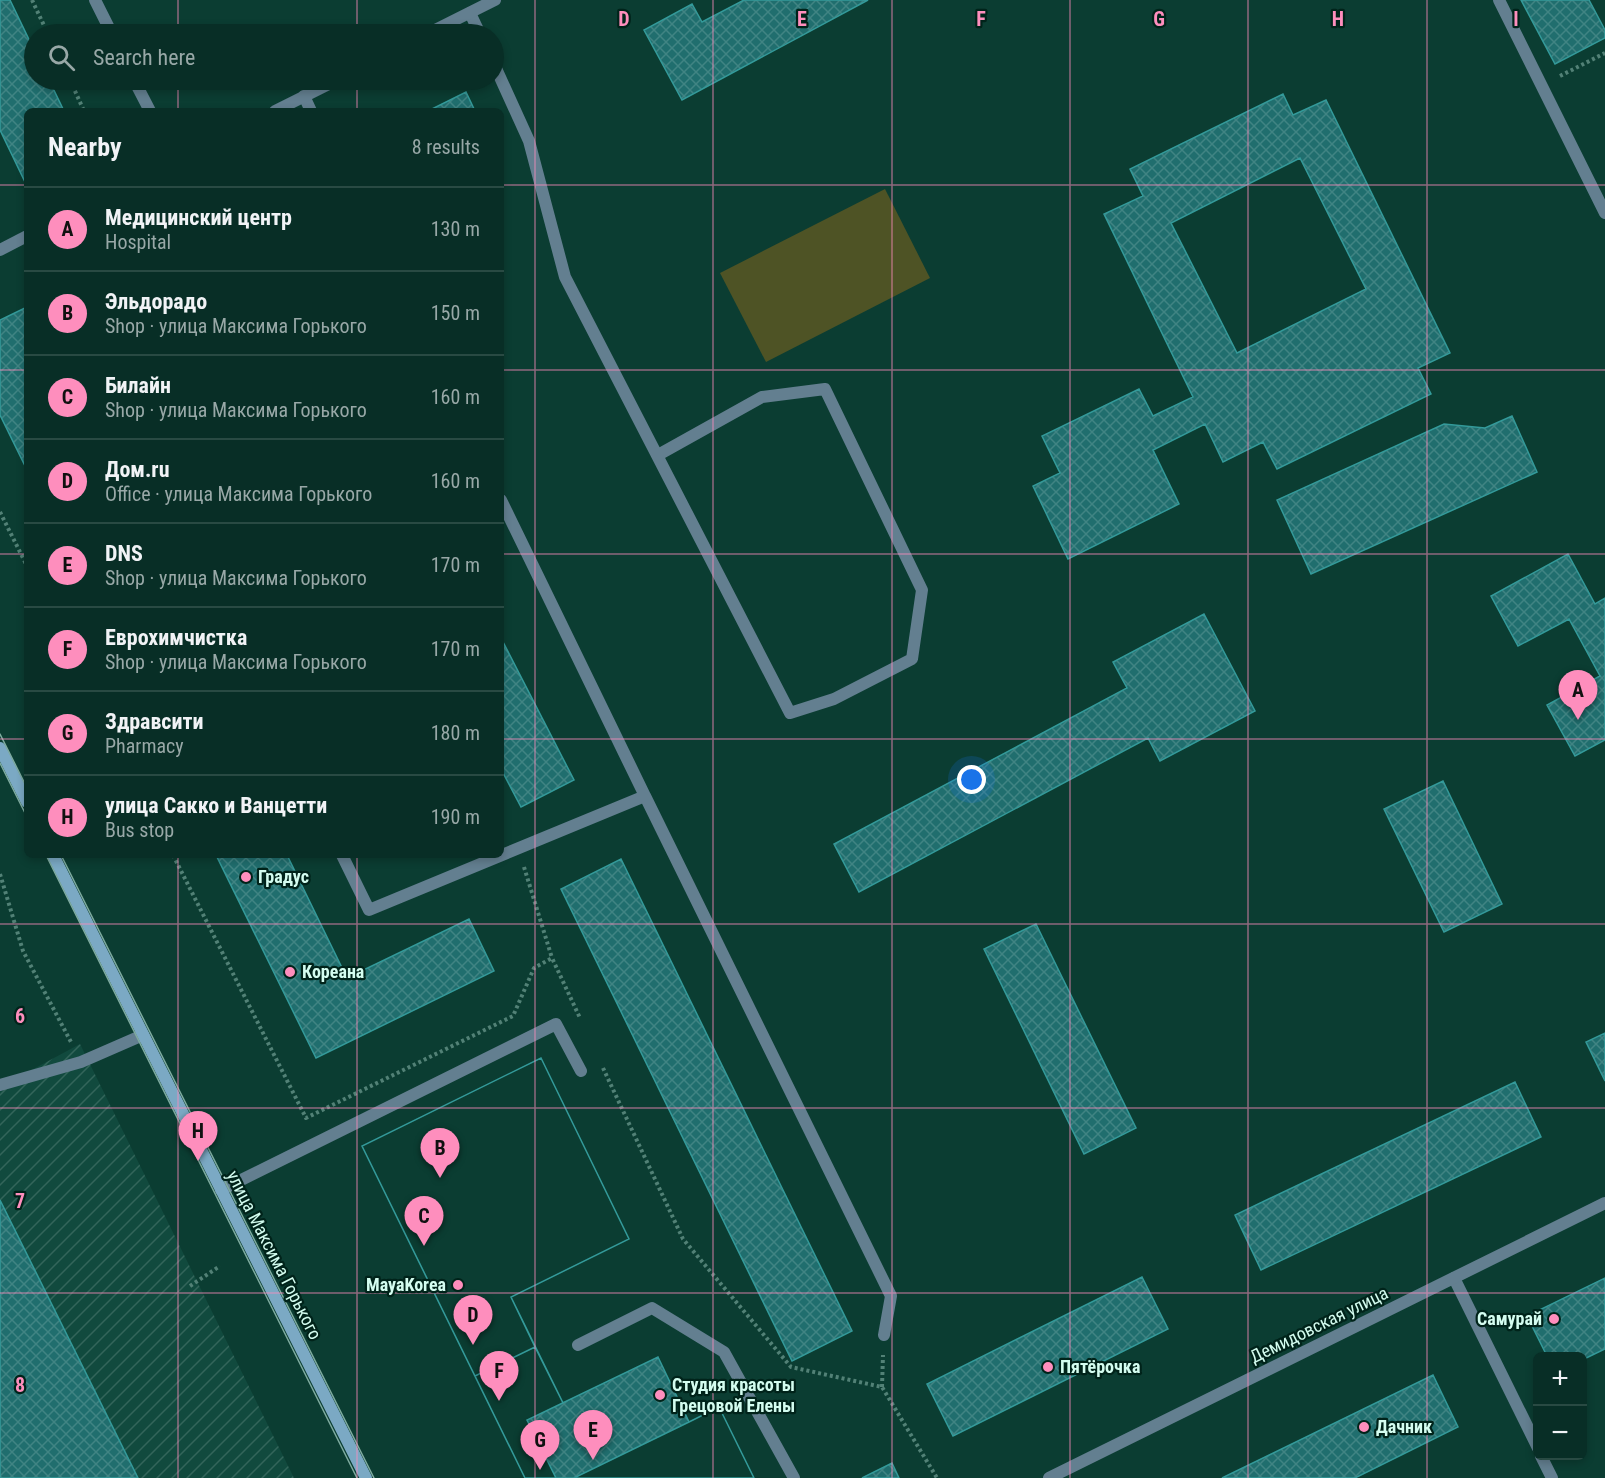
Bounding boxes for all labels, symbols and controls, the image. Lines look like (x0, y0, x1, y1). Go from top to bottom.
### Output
text: D (618, 7, 630, 31)
text: E (797, 7, 807, 31)
text: F (976, 7, 986, 31)
text: G (1153, 7, 1165, 31)
text: H (1332, 7, 1344, 31)
text: I (1513, 7, 1519, 31)
search box (24, 24, 504, 90)
icon: search (45, 41, 78, 74)
text: Search here (93, 45, 195, 70)
text: Nearby (48, 132, 122, 162)
text: 8 results (412, 135, 480, 159)
text: Медицинский центр (105, 205, 292, 230)
text: A (62, 217, 73, 241)
text: 130 m (431, 217, 480, 241)
text: Hospital (105, 230, 171, 254)
text: Эльдорадо (105, 289, 207, 314)
text: B (62, 301, 73, 325)
text: 150 m (431, 301, 480, 325)
text: Shop · улица Максима Горького (105, 314, 367, 338)
text: Билайн (105, 373, 171, 398)
text: C (62, 385, 73, 409)
text: 160 m (431, 385, 480, 409)
text: Shop · улица Максима Горького (105, 398, 367, 422)
text: Дом.ru (105, 457, 169, 482)
text: D (62, 469, 73, 493)
text: 160 m (431, 469, 480, 493)
text: Office · улица Максима Горького (105, 482, 372, 506)
text: DNS (105, 541, 143, 566)
text: E (63, 553, 72, 577)
text: 170 m (431, 553, 480, 577)
text: Shop · улица Максима Горького (105, 566, 367, 590)
text: Еврохимчистка (105, 625, 247, 650)
text: F (63, 637, 72, 661)
text: 170 m (431, 637, 480, 661)
text: Shop · улица Максима Горького (105, 650, 367, 674)
pin: A (1558, 670, 1598, 720)
text: Здравсити (105, 709, 203, 734)
text: G (62, 721, 73, 745)
text: 180 m (431, 721, 480, 745)
text: Pharmacy (105, 734, 184, 758)
your location (957, 765, 986, 794)
text: улица Сакко и Ванцетти (105, 793, 327, 818)
text: H (61, 805, 74, 829)
text: 190 m (431, 805, 480, 829)
text: Bus stop (105, 818, 174, 842)
place label: Градус (258, 866, 309, 887)
marker: Градус (239, 870, 253, 884)
place label: Кореана (302, 961, 364, 982)
marker: Кореана (283, 965, 297, 979)
text: 6 (15, 1004, 25, 1028)
pin: H (178, 1112, 218, 1161)
pin: B (420, 1128, 460, 1178)
street label: улица Максима Горького (223, 1167, 326, 1343)
text: 7 (15, 1189, 25, 1213)
pin: C (404, 1196, 444, 1246)
place label: MayaKorea (366, 1274, 446, 1295)
marker: MayaKorea (451, 1278, 465, 1292)
street label: Демидовская улица (1246, 1282, 1391, 1367)
pin: D (454, 1296, 492, 1345)
place label: Самурай (1477, 1308, 1542, 1329)
marker: Самурай (1547, 1312, 1561, 1326)
pin: F (480, 1352, 518, 1401)
map controls (1533, 1352, 1587, 1460)
button: + (1533, 1352, 1587, 1406)
place label: Пятёрочка (1060, 1356, 1140, 1377)
marker: Пятёрочка (1041, 1360, 1055, 1374)
text: 8 (15, 1373, 25, 1397)
place label: Студия красоты Грецовой Елены (672, 1374, 795, 1416)
marker: Студия красоты Грецовой Елены (653, 1388, 667, 1402)
button: − (1533, 1406, 1587, 1460)
pin: E (574, 1410, 612, 1460)
place label: Дачник (1376, 1416, 1432, 1437)
pin: G (520, 1420, 560, 1470)
marker: Дачник (1357, 1420, 1371, 1434)

